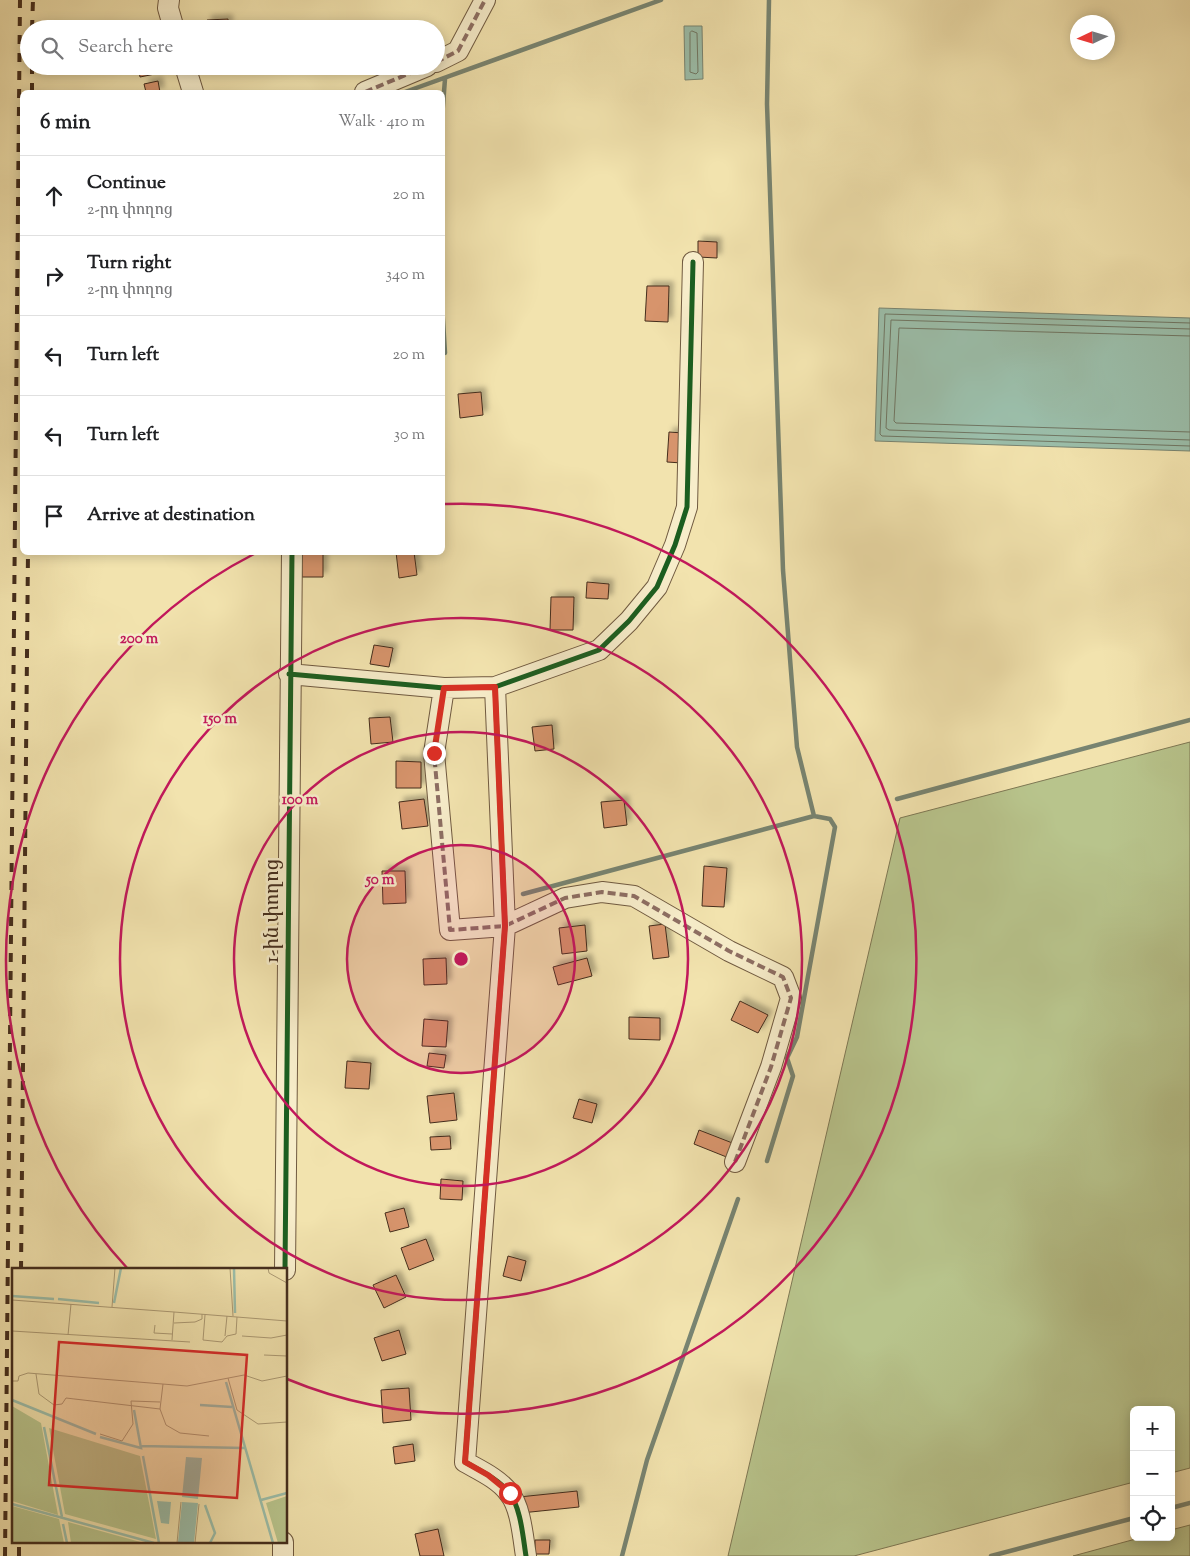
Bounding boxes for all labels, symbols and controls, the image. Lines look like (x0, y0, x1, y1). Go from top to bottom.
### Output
north arrow (1070, 15, 1115, 60)
search box (20, 20, 445, 75)
icon: search (38, 34, 66, 62)
text: Search here (78, 34, 173, 61)
text: 6 min (40, 108, 91, 138)
text: Walk · 410 m (338, 111, 425, 134)
text: Continue (87, 170, 166, 197)
icon: ahead (40, 182, 68, 210)
text: 20 m (392, 184, 425, 207)
text: 2-րդ փողոց (87, 199, 173, 222)
text: Turn right (87, 250, 171, 277)
icon: right (40, 262, 68, 290)
text: 340 m (386, 264, 425, 287)
text: 2-րդ փողոց (87, 279, 173, 302)
icon: left (40, 342, 68, 370)
text: Turn left (87, 342, 159, 369)
text: 20 m (392, 344, 425, 367)
icon: left (40, 422, 68, 450)
text: Turn left (87, 422, 159, 449)
text: 30 m (394, 424, 425, 447)
icon: arrive (40, 502, 68, 530)
text: Arrive at destination (87, 502, 255, 529)
text: 200 m (120, 629, 159, 650)
text: 150 m (203, 709, 237, 730)
route end (423, 742, 446, 765)
text: 100 m (282, 790, 319, 811)
street label: 1-ին փողոց (259, 859, 288, 963)
text: 50 m (365, 870, 395, 891)
centre of rings (452, 950, 470, 968)
inset map (12, 1268, 288, 1544)
map controls (1130, 1406, 1175, 1541)
button: + (1130, 1406, 1175, 1451)
button: − (1130, 1451, 1175, 1496)
route start (499, 1482, 522, 1505)
button: locate (1130, 1496, 1175, 1541)

